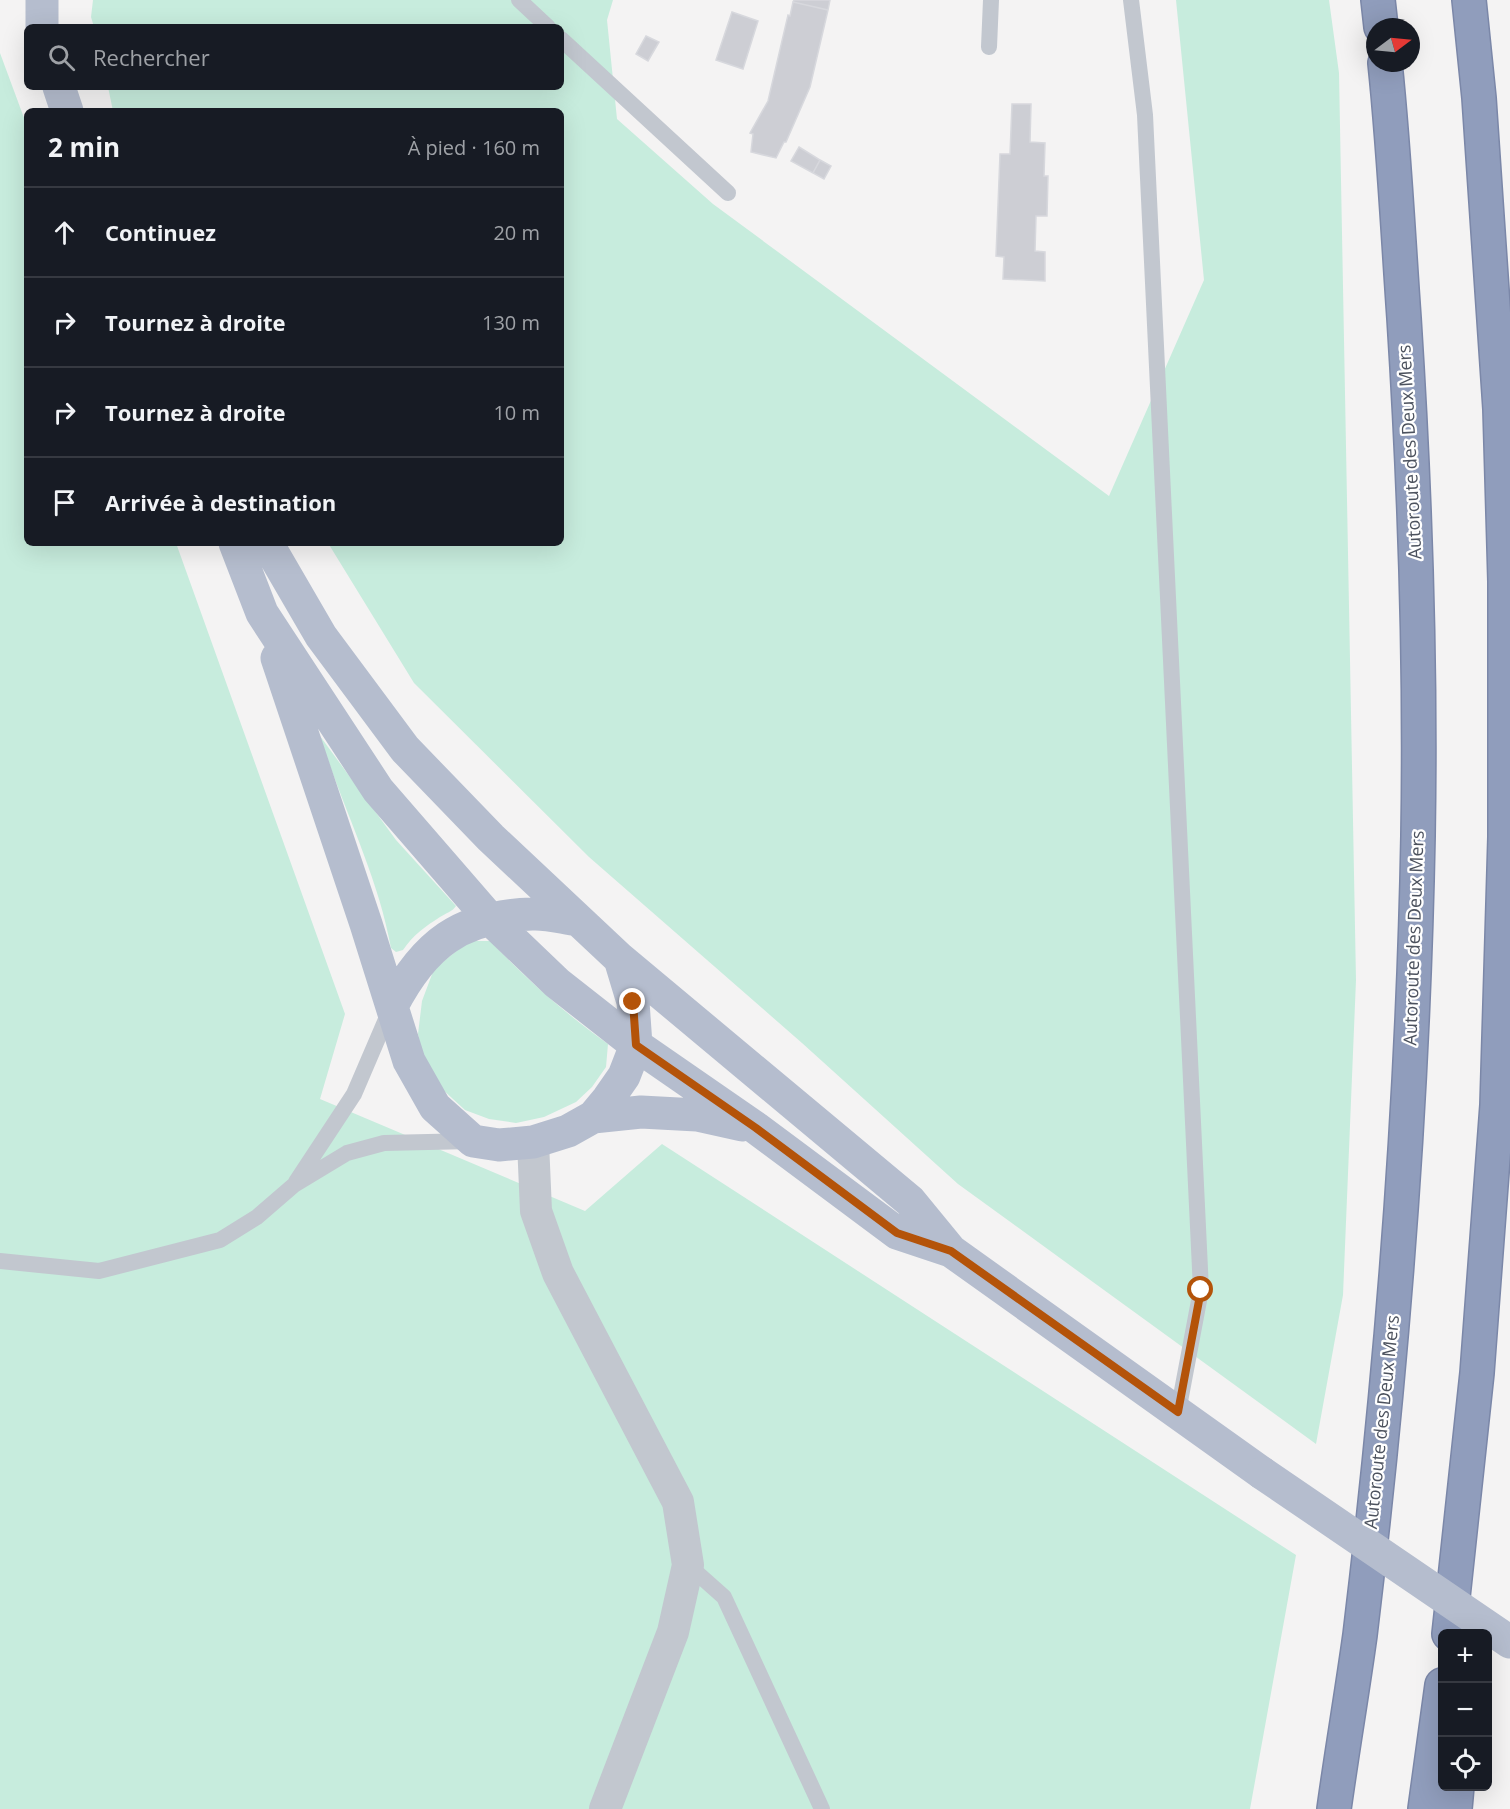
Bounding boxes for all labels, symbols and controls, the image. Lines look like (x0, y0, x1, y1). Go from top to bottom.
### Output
north arrow (1366, 18, 1420, 72)
search box (24, 24, 564, 90)
icon: search (45, 41, 78, 74)
text: Rechercher (93, 42, 210, 72)
text: 2 min (48, 129, 120, 165)
text: À pied · 160 m (408, 134, 540, 161)
icon: ahead (48, 216, 81, 249)
text: Continuez (105, 217, 216, 247)
text: 20 m (493, 219, 540, 246)
icon: right (48, 306, 81, 339)
text: Tournez à droite (105, 307, 286, 337)
text: 130 m (482, 309, 540, 336)
street label: Autoroute des Deux Mers (1391, 344, 1427, 560)
icon: right (48, 396, 81, 429)
text: Tournez à droite (105, 397, 286, 427)
text: 10 m (493, 399, 540, 426)
icon: arrive (48, 486, 81, 519)
text: Arrivée à destination (105, 487, 336, 517)
street label: Autoroute des Deux Mers (1397, 830, 1429, 1046)
route end (619, 988, 645, 1014)
route start (1187, 1276, 1213, 1302)
street label: Autoroute des Deux Mers (1358, 1314, 1404, 1530)
map controls (1438, 1629, 1492, 1791)
button: + (1438, 1629, 1492, 1683)
button: − (1438, 1683, 1492, 1737)
button: locate (1438, 1737, 1492, 1791)

